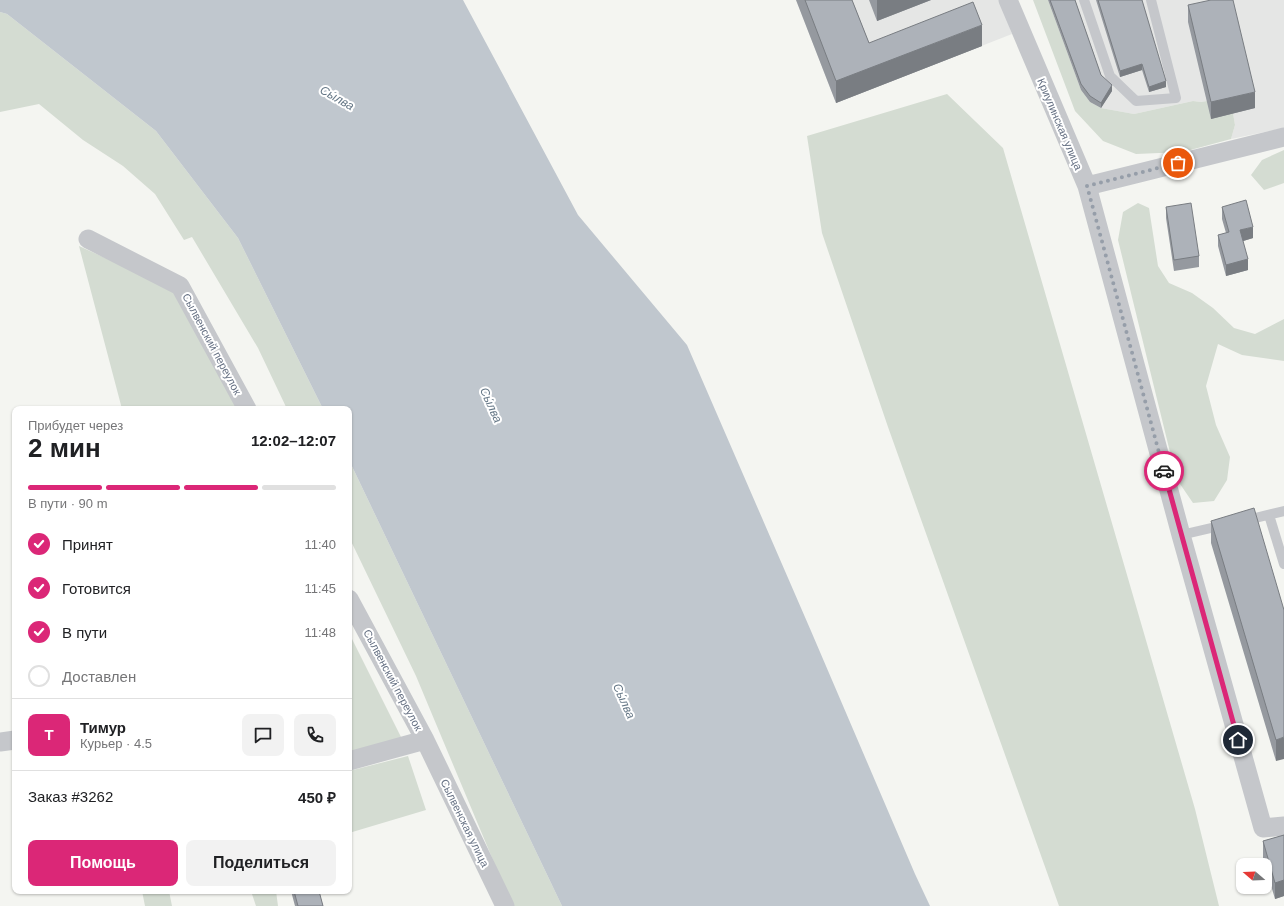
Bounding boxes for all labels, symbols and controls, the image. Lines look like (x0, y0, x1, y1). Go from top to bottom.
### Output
street label: Криулинская улица (1035, 76, 1085, 172)
water label: Сы́лва (318, 83, 357, 113)
pin (1161, 146, 1195, 180)
icon: bag (1167, 152, 1189, 174)
street label: Сылвенский переулок (180, 291, 244, 397)
water label: Сы́лва (477, 385, 505, 425)
text: Прибудет через (28, 418, 123, 433)
text: 12:02–12:07 (251, 432, 336, 449)
text: 2 мин (28, 433, 101, 463)
courier (1144, 451, 1184, 491)
icon: car (1153, 460, 1175, 482)
text: В пути · 90 m (28, 496, 108, 511)
icon: check (28, 533, 50, 555)
text: Принят (62, 536, 113, 553)
text: 11:40 (304, 537, 336, 552)
icon: check (28, 577, 50, 599)
text: Готовится (62, 580, 131, 597)
text: 11:45 (304, 581, 336, 596)
icon: check (28, 621, 50, 643)
text: В пути (62, 624, 107, 641)
text: 11:48 (304, 625, 336, 640)
street label: Сылвенский переулок (361, 627, 425, 733)
text: Доставлен (62, 668, 136, 685)
water label: Сы́лва (610, 681, 638, 721)
button: chat (242, 714, 284, 756)
button: phone (294, 714, 336, 756)
text: Тимур (80, 719, 126, 736)
pin (1221, 723, 1255, 757)
text: Т (44, 726, 54, 743)
icon: home (1227, 729, 1249, 751)
text: Курьер · 4.5 (80, 736, 152, 751)
street label: Сылвенская улица (439, 777, 492, 870)
text: Заказ #3262 (28, 788, 113, 805)
text: 450 ₽ (298, 789, 336, 806)
button: Помощь (28, 840, 178, 886)
button: Поделиться (186, 840, 336, 886)
north arrow (1236, 858, 1272, 894)
map controls (1236, 858, 1272, 894)

